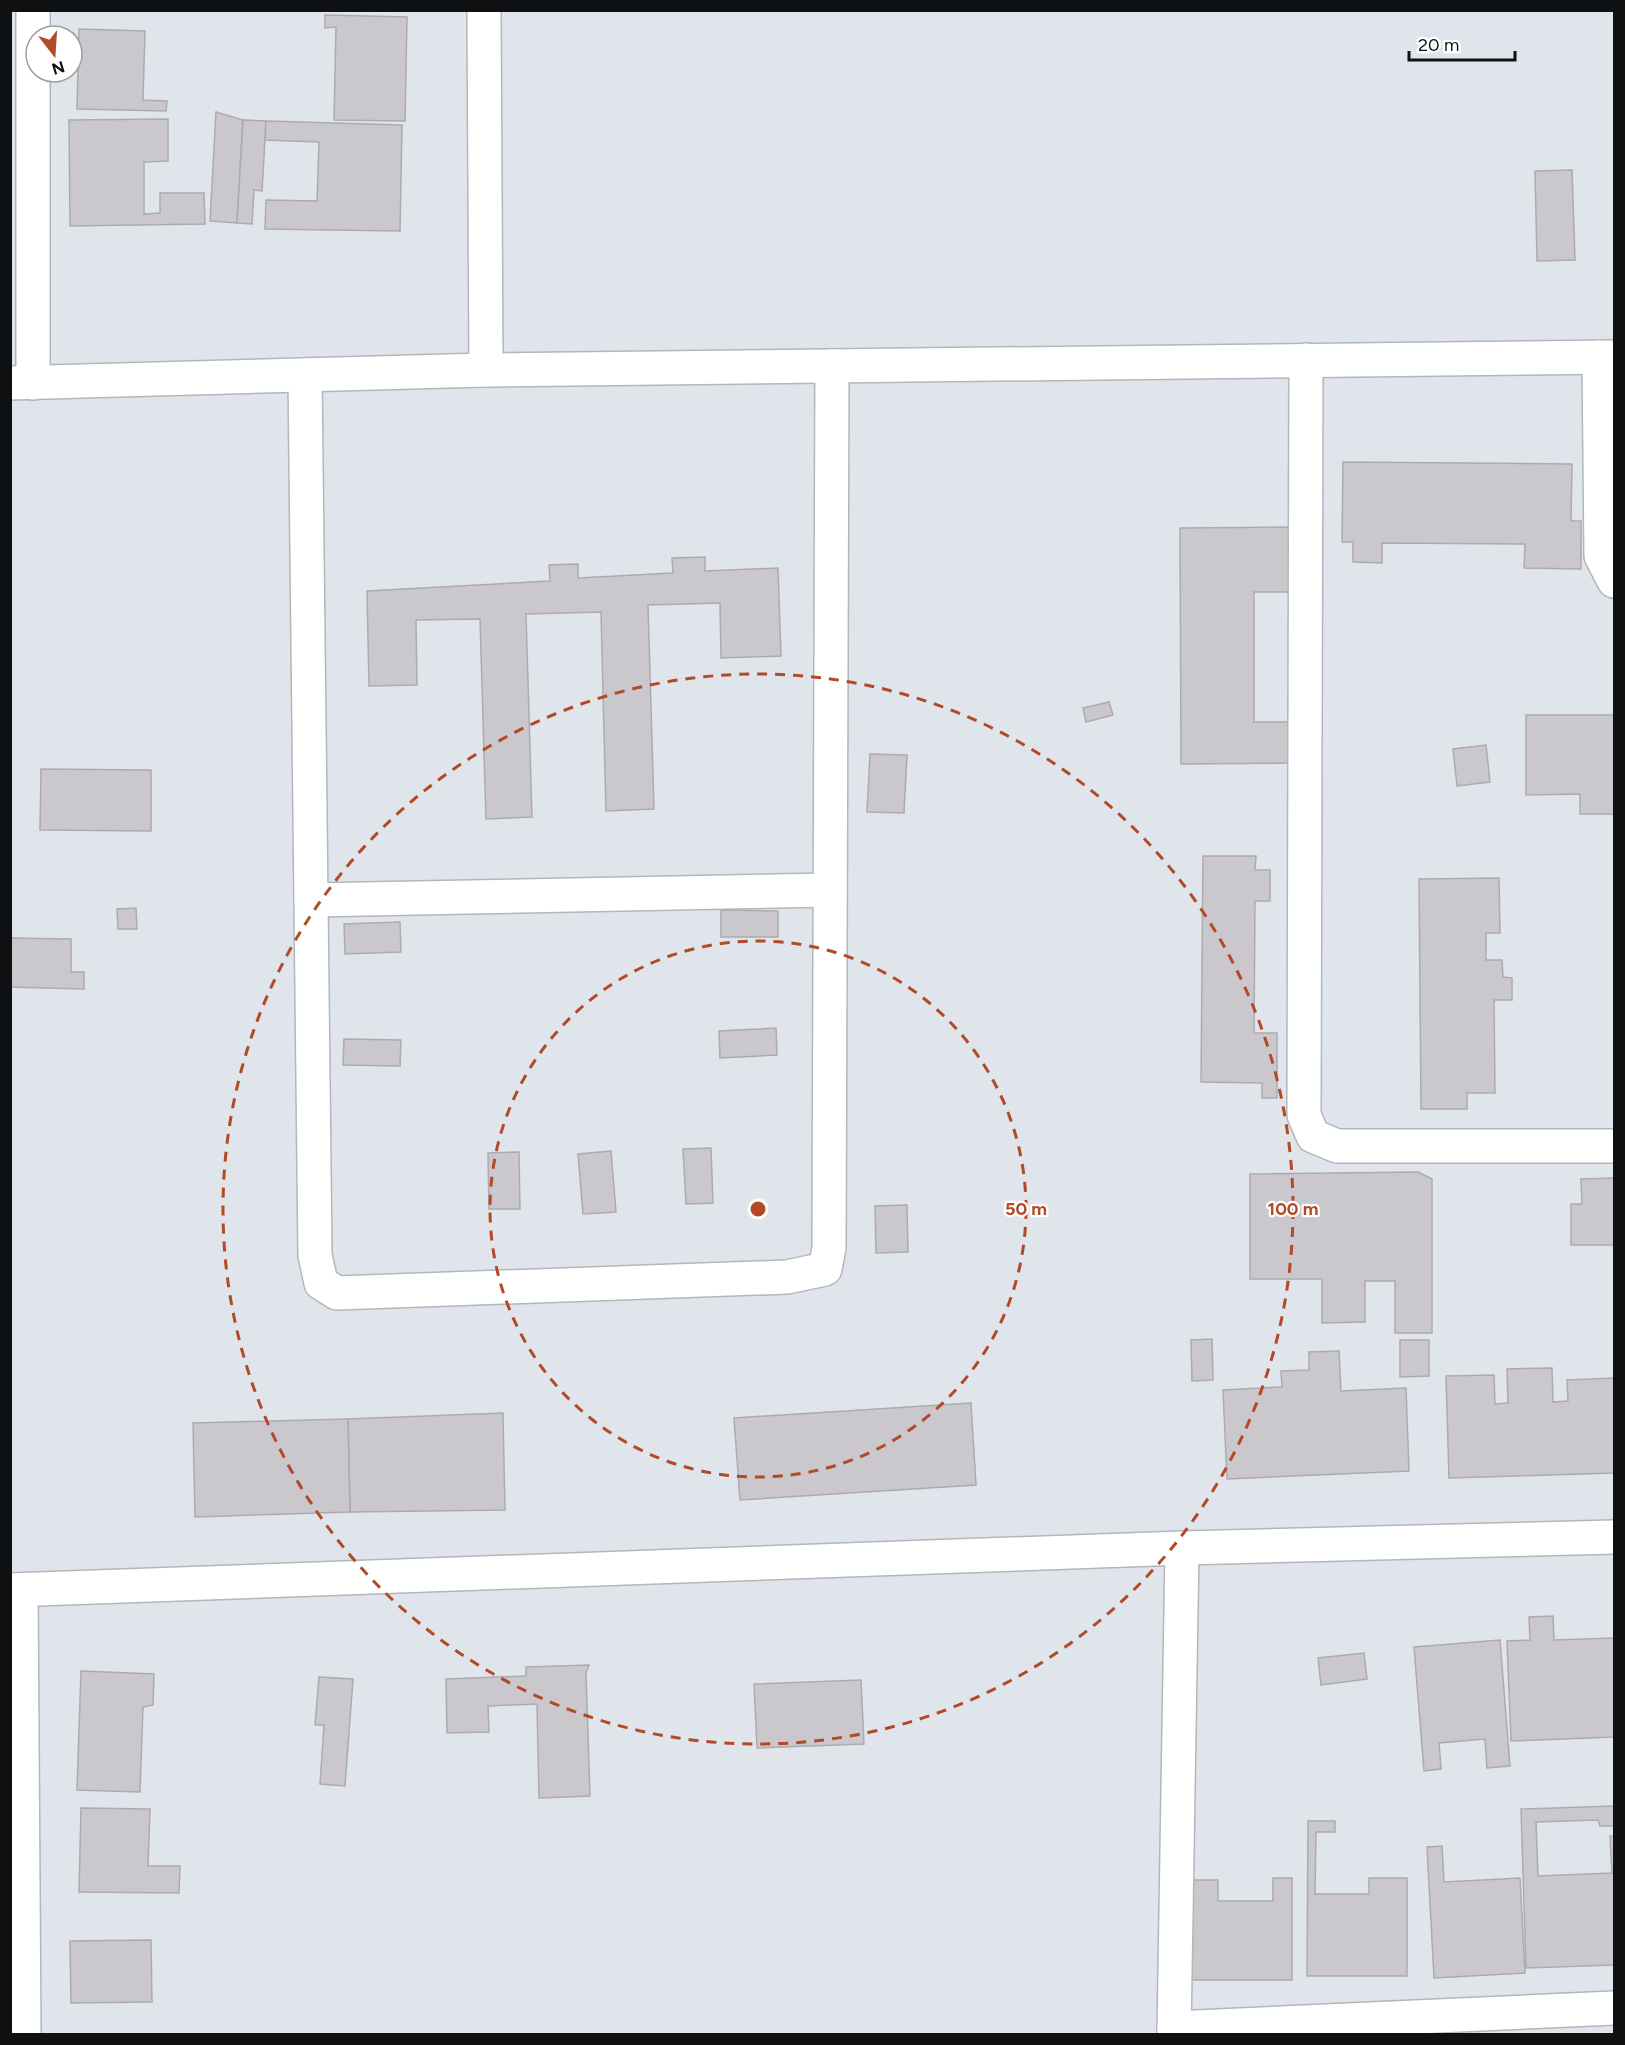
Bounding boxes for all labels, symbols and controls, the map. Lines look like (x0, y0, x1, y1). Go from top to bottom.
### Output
north arrow (24, 24, 84, 84)
scale bar (1409, 24, 1516, 62)
text: 20 m (1418, 34, 1459, 56)
text: N (50, 57, 67, 79)
text: 50 m (1005, 1198, 1047, 1220)
text: 100 m (1268, 1198, 1318, 1220)
centre of rings (748, 1199, 768, 1219)

